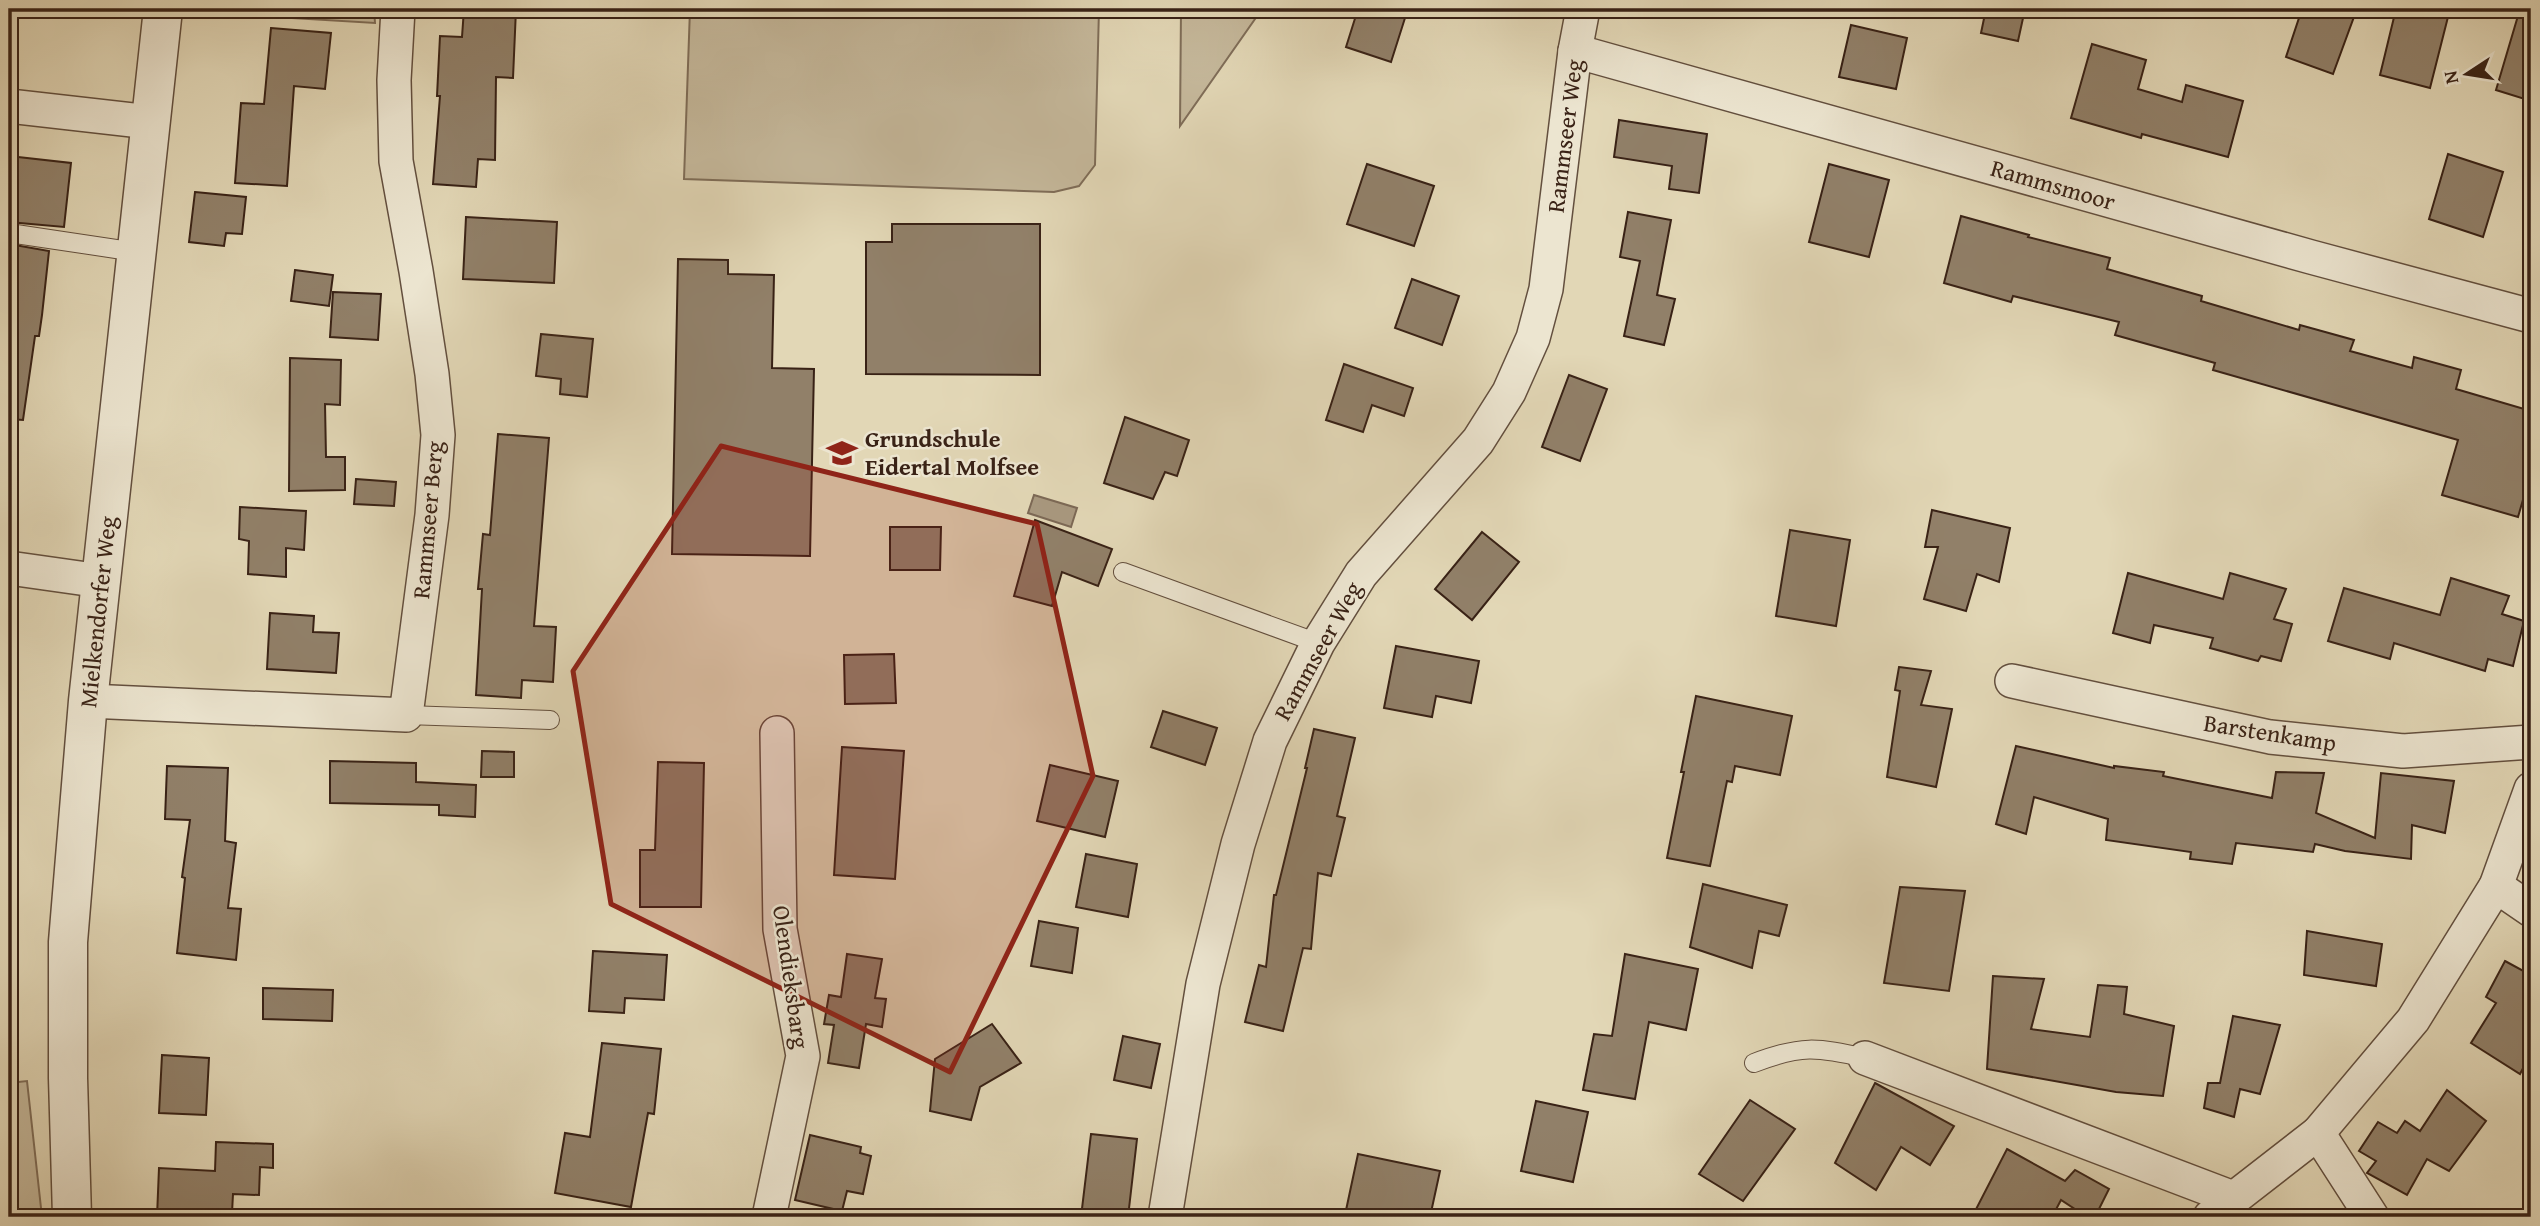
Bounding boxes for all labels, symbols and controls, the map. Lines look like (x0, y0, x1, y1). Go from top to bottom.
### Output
north arrow (2432, 38, 2502, 108)
street label: Rammseer Weg (1538, 57, 1591, 215)
text: N (2435, 68, 2465, 87)
street label: Rammsmoor (1987, 150, 2120, 219)
place label: Grundschule Eidertal Molfsee (865, 421, 1039, 484)
school or university icon: Grundschule Eidertal Molfsee (825, 436, 859, 470)
street label: Rammseer Berg (403, 440, 452, 600)
street label: Mielkendorfer Weg (70, 514, 125, 710)
street label: Rammseer Weg (1265, 575, 1370, 727)
street label: Barstenkamp (2201, 705, 2339, 760)
street label: Olendieksbarg (764, 903, 819, 1051)

